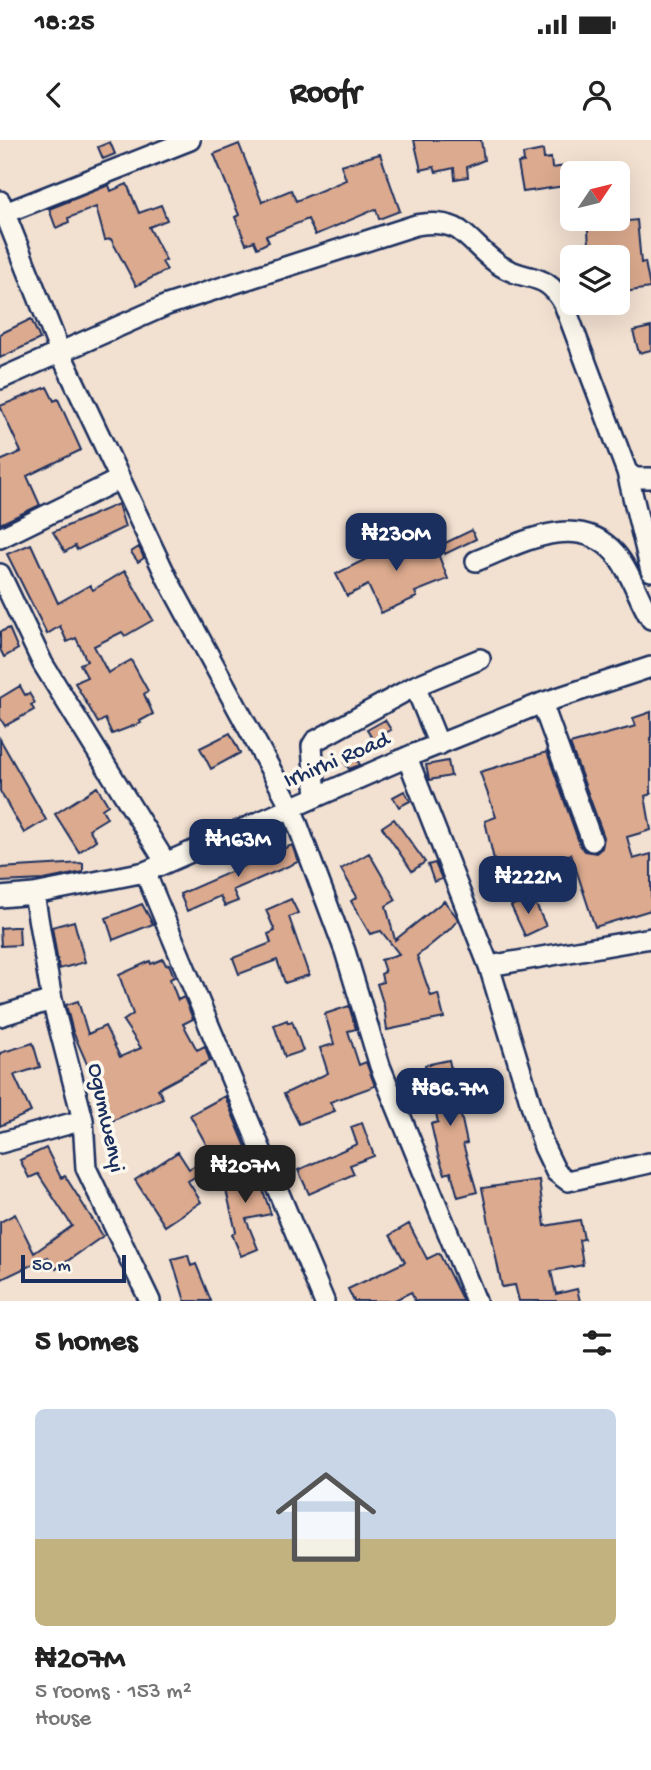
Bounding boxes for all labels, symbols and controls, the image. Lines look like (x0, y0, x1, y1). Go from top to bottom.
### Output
text: 18:25 (35, 9, 94, 40)
icon: back (35, 76, 73, 114)
text: Roofr (290, 76, 361, 114)
icon: person (578, 76, 616, 114)
north arrow (560, 161, 630, 231)
map controls (560, 161, 630, 315)
button: layers (560, 245, 630, 315)
pin: ₦230M (347, 514, 445, 573)
text: ₦230M (362, 522, 430, 549)
street label: Irhirhi Road (280, 726, 395, 795)
pin: ₦163M (189, 820, 287, 879)
text: ₦163M (205, 828, 271, 855)
pin: ₦222M (479, 856, 577, 916)
text: ₦222M (495, 865, 561, 892)
street label: Ogumwenyi (80, 1061, 130, 1175)
pin: ₦86.7M (393, 1068, 507, 1128)
text: ₦86.7M (412, 1077, 488, 1104)
pin: ₦207M (196, 1146, 294, 1205)
text: ₦207M (211, 1154, 279, 1181)
scale bar (21, 1252, 126, 1284)
text: 50 m (32, 1255, 71, 1278)
icon: filters (578, 1324, 616, 1362)
text: 5 homes (35, 1326, 137, 1361)
icon: home (263, 1454, 389, 1580)
text: ₦207M (35, 1644, 125, 1679)
text: 5 rooms · 153 m² (35, 1679, 192, 1706)
text: House (35, 1706, 91, 1733)

